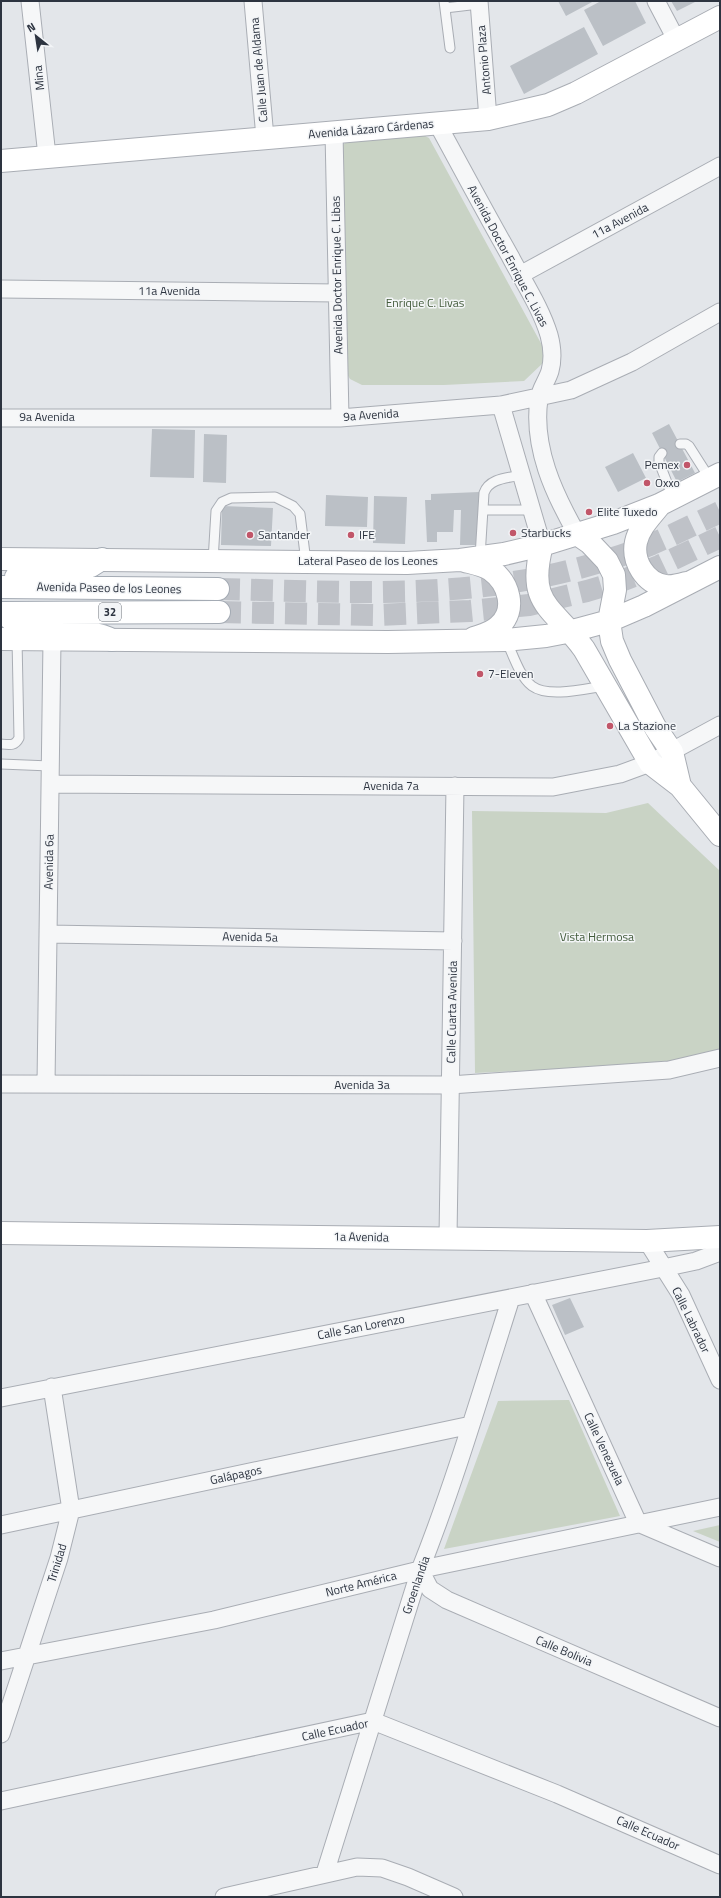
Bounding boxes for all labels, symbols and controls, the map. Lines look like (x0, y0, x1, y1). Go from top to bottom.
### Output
north arrow (16, 16, 56, 56)
street label: Calle Juan de Aldama (244, 17, 273, 123)
text: N (24, 19, 38, 36)
street label: Antonio Plaza (471, 25, 496, 96)
street label: Mina (28, 65, 49, 92)
street label: Avenida Lázaro Cárdenas (307, 114, 435, 143)
street label: Avenida Doctor Enrique C. Livas (463, 182, 554, 330)
street label: Avenida Doctor Enrique C. Libas (326, 195, 347, 354)
street label: 11a Avenida (588, 198, 652, 244)
street label: 11a Avenida (138, 281, 200, 300)
park label: Enrique C. Livas (386, 293, 465, 312)
street label: 9a Avenida (343, 403, 399, 426)
street label: 9a Avenida (19, 407, 75, 426)
place label: Pemex (644, 455, 680, 474)
marker: Pemex (682, 460, 692, 470)
place label: Oxxo (655, 473, 680, 492)
marker: Oxxo (642, 478, 652, 488)
place label: Elite Tuxedo (597, 502, 658, 521)
marker: Elite Tuxedo (584, 507, 594, 517)
place label: Starbucks (521, 523, 571, 542)
place label: Santander (258, 525, 310, 544)
place label: IFE (359, 525, 375, 544)
marker: Starbucks (508, 528, 518, 538)
marker: Santander (245, 530, 255, 540)
marker: IFE (346, 530, 356, 540)
street label: Lateral Paseo de los Leones (298, 551, 438, 570)
street label: Avenida Paseo de los Leones (36, 577, 182, 598)
road number: 32 (99, 603, 121, 621)
place label: 7-Eleven (488, 664, 534, 683)
marker: 7-Eleven (475, 669, 485, 679)
place label: La Stazione (618, 716, 676, 735)
marker: La Stazione (605, 721, 615, 731)
street label: Avenida 7a (363, 776, 419, 795)
street label: Avenida 6a (39, 834, 58, 890)
street label: Avenida 5a (222, 927, 278, 946)
park label: Vista Hermosa (560, 927, 634, 946)
street label: Calle Cuarta Avenida (441, 960, 462, 1063)
street label: Avenida 3a (334, 1075, 390, 1094)
street label: 1a Avenida (333, 1227, 389, 1246)
street label: Calle Labrador (667, 1283, 716, 1356)
street label: Calle San Lorenzo (316, 1309, 406, 1344)
street label: Calle Venezuela (579, 1409, 630, 1488)
street label: Galápagos (208, 1460, 264, 1489)
street label: Trinidad (42, 1541, 71, 1585)
street label: Groenlandia (397, 1553, 434, 1617)
street label: Norte América (323, 1565, 398, 1602)
street label: Calle Bolivia (533, 1630, 596, 1671)
street label: Calle Ecuador (300, 1713, 370, 1746)
street label: Calle Ecuador (613, 1810, 683, 1855)

